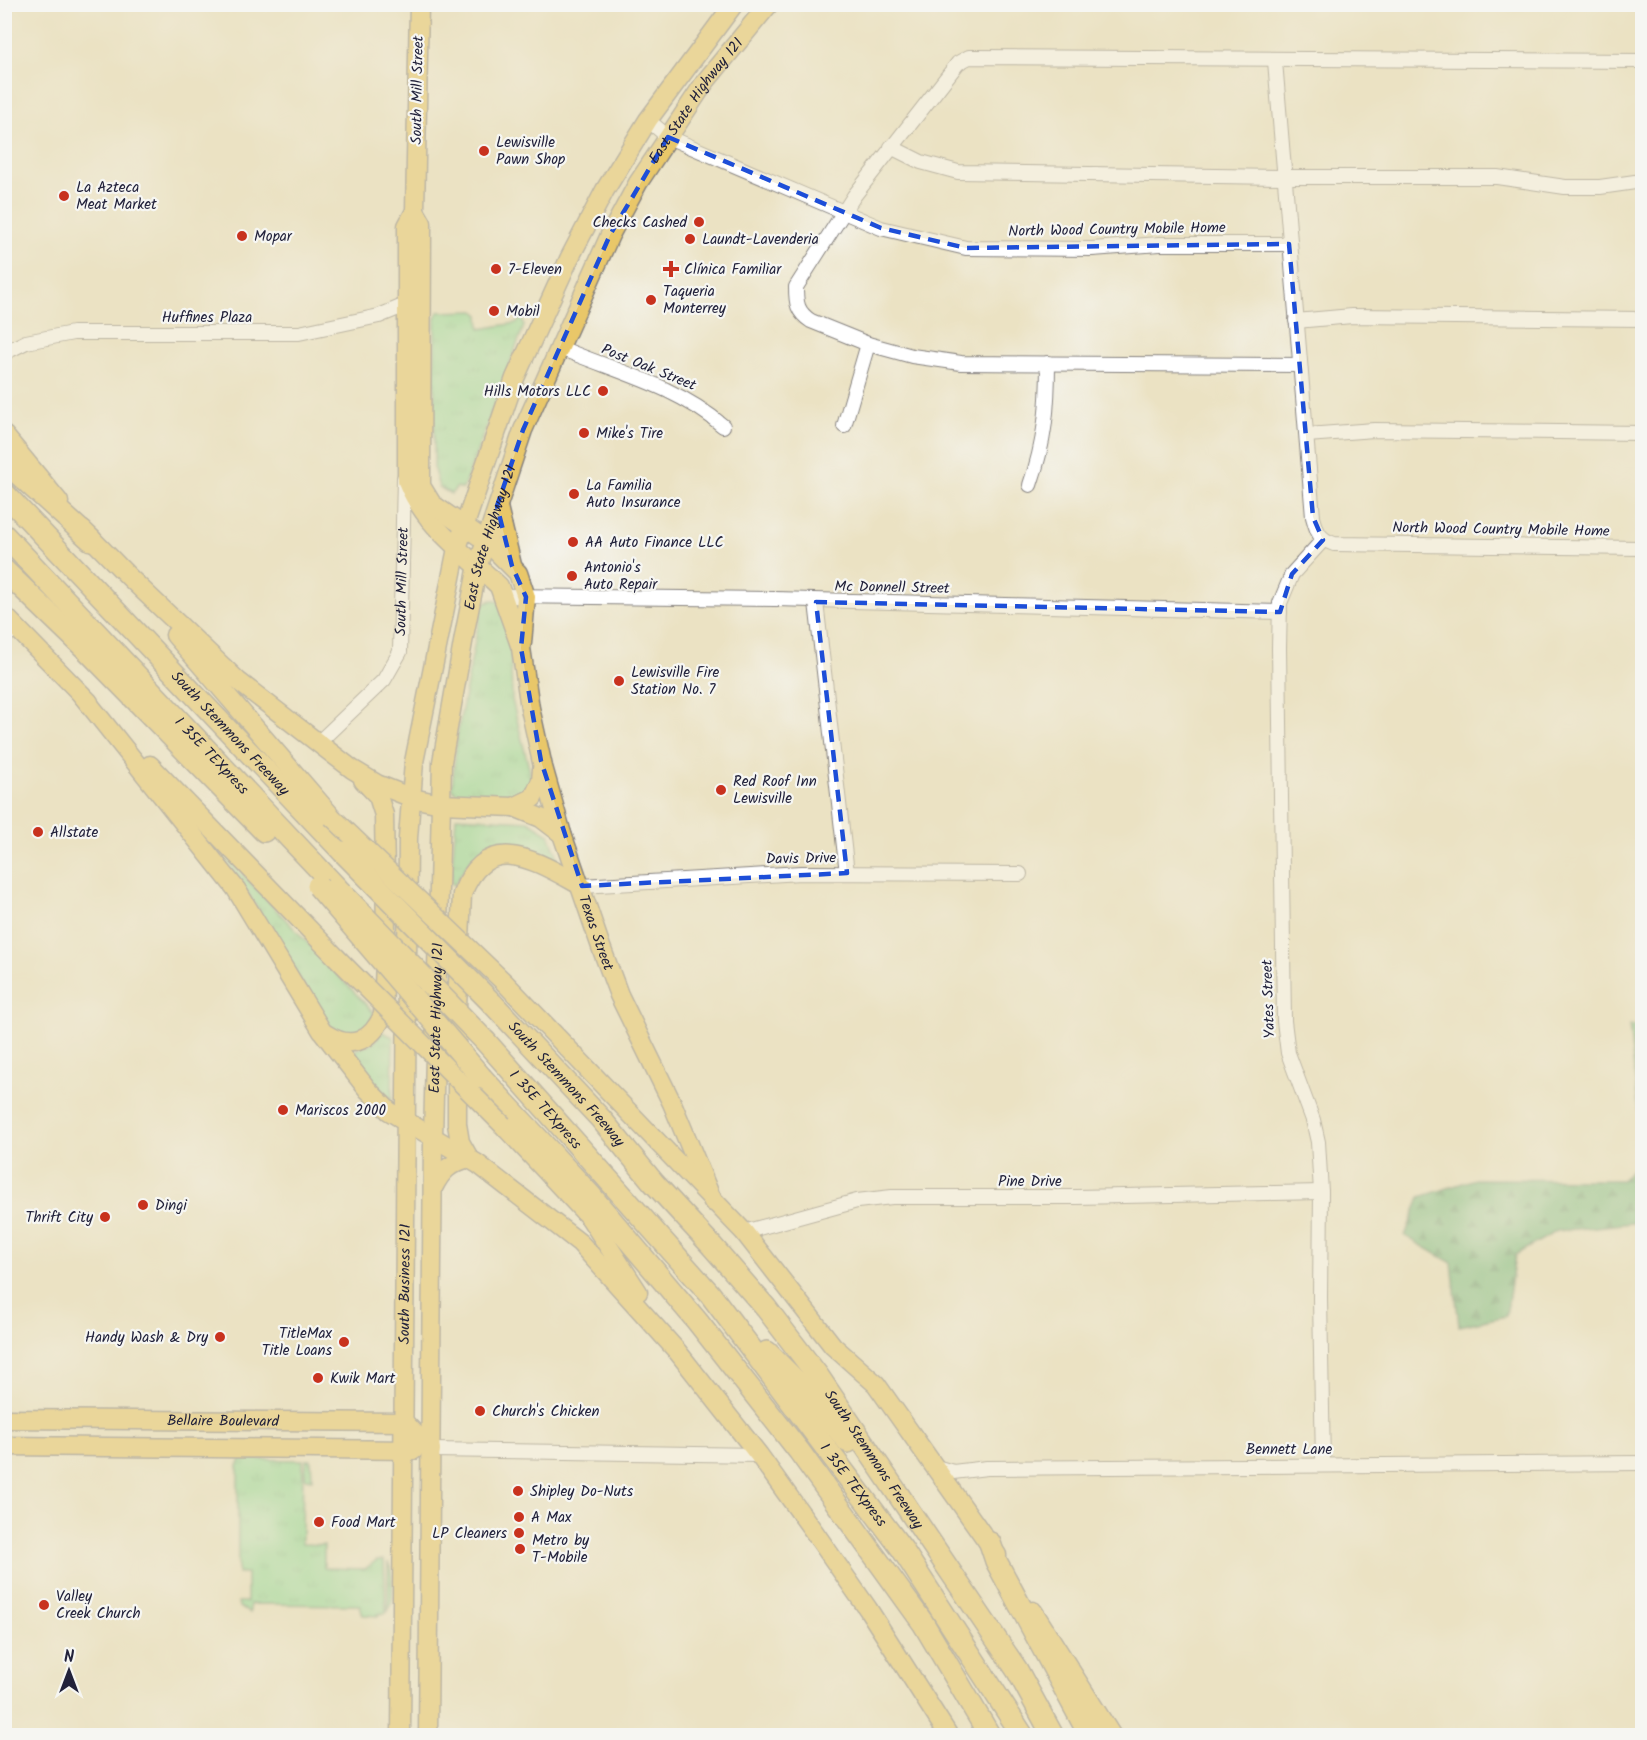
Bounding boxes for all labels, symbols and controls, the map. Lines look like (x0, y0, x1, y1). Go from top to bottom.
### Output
street label: East State Highway 121 (643, 32, 750, 169)
street label: South Mill Street (405, 35, 431, 145)
place label: Lewisville Pawn Shop (496, 131, 565, 172)
marker: Lewisville Pawn Shop (477, 144, 491, 158)
place label: La Azteca Meat Market (76, 176, 157, 217)
marker: La Azteca Meat Market (57, 189, 71, 203)
place label: Checks Cashed (592, 211, 688, 235)
marker: Checks Cashed (692, 215, 706, 229)
street label: North Wood Country Mobile Home (1008, 216, 1226, 244)
place label: Mopar (254, 225, 293, 249)
place label: Laundt-Lavenderia (702, 228, 819, 252)
marker: Mopar (235, 229, 249, 243)
marker: Laundt-Lavenderia (683, 232, 697, 246)
place label: 7-Eleven (508, 258, 562, 282)
place label: Clínica Familiar (684, 258, 782, 282)
marker: Clínica Familiar (662, 260, 680, 278)
marker: 7-Eleven (489, 262, 503, 276)
place label: Taqueria Monterrey (663, 280, 727, 321)
marker: Taqueria Monterrey (644, 293, 658, 307)
place label: Mobil (506, 300, 540, 324)
marker: Mobil (487, 304, 501, 318)
street label: Huffines Plaza (162, 306, 252, 330)
street label: Post Oak Street (598, 338, 700, 398)
place label: Hills Motors LLC (484, 380, 591, 404)
marker: Hills Motors LLC (596, 384, 610, 398)
place label: Mike's Tire (596, 422, 663, 446)
marker: Mike's Tire (577, 426, 591, 440)
street label: East State Highway 121 (458, 462, 524, 612)
place label: La Familia Auto Insurance (586, 474, 681, 515)
marker: La Familia Auto Insurance (567, 487, 581, 501)
street label: North Wood Country Mobile Home (1392, 516, 1610, 544)
street label: South Mill Street (389, 527, 416, 636)
place label: AA Auto Finance LLC (585, 531, 723, 555)
marker: AA Auto Finance LLC (566, 535, 580, 549)
place label: Antonio's Auto Repair (584, 556, 658, 597)
marker: Antonio's Auto Repair (565, 569, 579, 583)
street label: Mc Donnell Street (834, 575, 950, 601)
place label: Lewisville Fire Station No. 7 (631, 661, 719, 702)
street label: South Stemmons Freeway (165, 666, 296, 802)
marker: Lewisville Fire Station No. 7 (612, 674, 626, 688)
street label: I 35E TEXpress (168, 712, 255, 801)
place label: Red Roof Inn Lewisville (733, 770, 817, 811)
marker: Red Roof Inn Lewisville (714, 783, 728, 797)
place label: Allstate (50, 821, 99, 845)
marker: Allstate (31, 825, 45, 839)
street label: Davis Drive (766, 846, 837, 872)
street label: Texas Street (571, 892, 620, 975)
street label: East State Highway 121 (423, 942, 451, 1094)
street label: Yates Street (1256, 959, 1282, 1039)
street label: South Stemmons Freeway (502, 1016, 631, 1153)
street label: I 35E TEXpress (503, 1065, 588, 1156)
place label: Mariscos 2000 (295, 1099, 386, 1123)
marker: Mariscos 2000 (276, 1103, 290, 1117)
street label: Pine Drive (998, 1170, 1062, 1194)
place label: Dingi (155, 1194, 188, 1218)
marker: Dingi (136, 1198, 150, 1212)
place label: Thrift City (26, 1206, 94, 1230)
marker: Thrift City (98, 1210, 112, 1224)
street label: South Business 121 (393, 1223, 418, 1344)
place label: TitleMax Title Loans (262, 1322, 333, 1363)
place label: Handy Wash & Dry (85, 1326, 209, 1350)
marker: Handy Wash & Dry (213, 1330, 227, 1344)
marker: TitleMax Title Loans (337, 1335, 351, 1349)
place label: Kwik Mart (330, 1367, 395, 1391)
marker: Kwik Mart (311, 1371, 325, 1385)
street label: South Stemmons Freeway (817, 1385, 930, 1535)
place label: Church's Chicken (492, 1400, 600, 1424)
marker: Church's Chicken (473, 1404, 487, 1418)
street label: Bellaire Boulevard (167, 1409, 280, 1434)
street label: I 35E TEXpress (813, 1438, 893, 1533)
street label: Bennett Lane (1246, 1438, 1333, 1462)
place label: Shipley Do-Nuts (530, 1480, 634, 1504)
marker: Shipley Do-Nuts (511, 1484, 525, 1498)
place label: A Max (531, 1506, 572, 1530)
marker: A Max (512, 1510, 526, 1524)
place label: Food Mart (331, 1511, 396, 1535)
marker: Food Mart (312, 1515, 326, 1529)
place label: LP Cleaners (432, 1522, 508, 1546)
marker: LP Cleaners (512, 1526, 526, 1540)
place label: Metro by T-Mobile (532, 1529, 590, 1570)
marker: Metro by T-Mobile (513, 1542, 527, 1556)
place label: Valley Creek Church (56, 1585, 140, 1626)
marker: Valley Creek Church (37, 1598, 51, 1612)
north arrow (39, 1641, 99, 1701)
text: N (64, 1645, 74, 1670)

